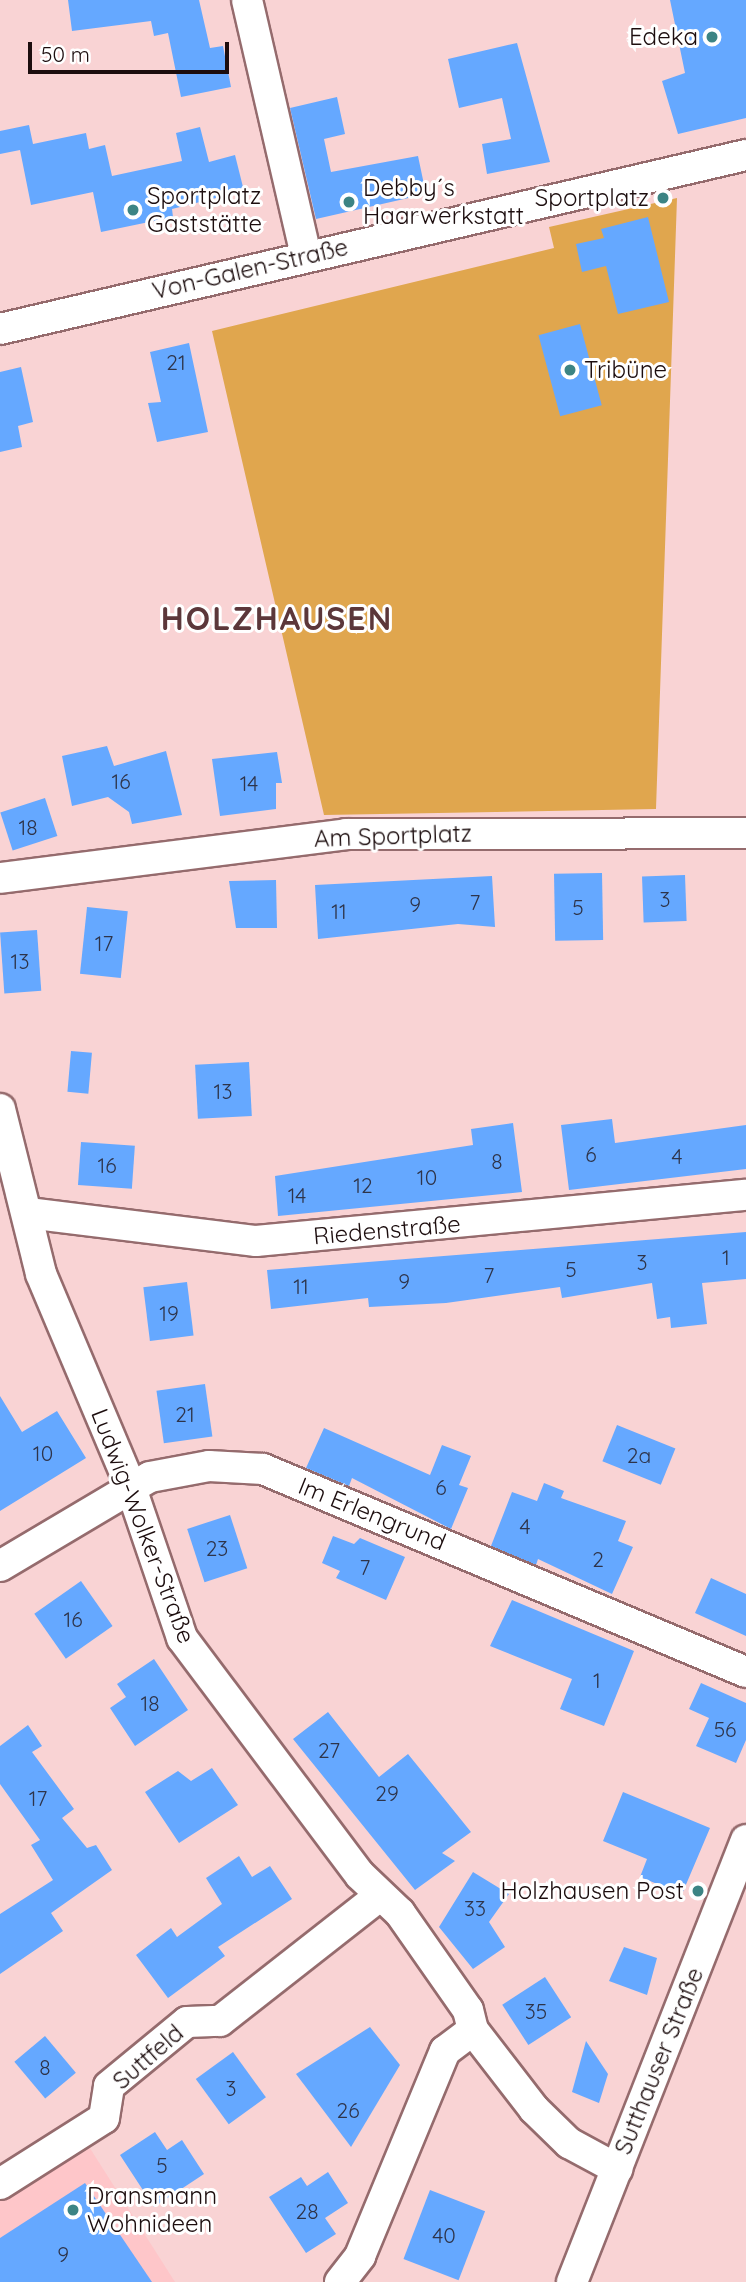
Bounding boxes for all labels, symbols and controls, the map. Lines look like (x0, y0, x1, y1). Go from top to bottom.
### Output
place label: Edeka (629, 23, 698, 51)
scale bar (32, 28, 233, 72)
marker: Edeka (704, 29, 720, 45)
text: 50 m (41, 41, 90, 67)
place label: Debby´s Haarwerkstatt (363, 174, 524, 230)
place label: Sportplatz Gaststätte (147, 182, 262, 238)
place label: Sportplatz (535, 184, 649, 212)
marker: Sportplatz (655, 190, 671, 206)
marker: Debby´s Haarwerkstatt (341, 194, 357, 210)
marker: Sportplatz Gaststätte (125, 202, 141, 218)
street label: Von-Galen-Straße (149, 232, 351, 306)
house number: 21 (166, 349, 186, 375)
place label: Tribüne (584, 356, 667, 384)
marker: Tribüne (562, 362, 578, 378)
district label: HOLZHAUSEN (162, 599, 392, 637)
house number: 16 (111, 768, 131, 794)
house number: 14 (240, 770, 258, 796)
house number: 18 (18, 814, 38, 840)
street label: Am Sportplatz (313, 819, 473, 853)
house number: 3 (659, 886, 671, 912)
house number: 7 (470, 889, 480, 915)
house number: 9 (409, 891, 421, 917)
house number: 5 (572, 894, 584, 920)
house number: 11 (331, 898, 347, 924)
house number: 17 (95, 930, 113, 956)
house number: 13 (11, 948, 29, 974)
house number: 13 (214, 1078, 232, 1104)
house number: 6 (585, 1141, 597, 1167)
house number: 4 (671, 1143, 683, 1169)
house number: 8 (491, 1148, 503, 1174)
house number: 16 (97, 1152, 117, 1178)
house number: 10 (417, 1164, 437, 1190)
house number: 12 (353, 1172, 373, 1198)
house number: 14 (288, 1182, 306, 1208)
street label: Riedenstraße (312, 1209, 462, 1251)
house number: 1 (722, 1244, 730, 1270)
house number: 3 (636, 1249, 648, 1275)
house number: 5 (565, 1256, 577, 1282)
house number: 7 (484, 1262, 494, 1288)
house number: 9 (398, 1268, 410, 1294)
house number: 11 (293, 1273, 309, 1299)
house number: 19 (159, 1300, 179, 1326)
house number: 21 (175, 1401, 195, 1427)
street label: Ludwig-Wolker-Straße (85, 1405, 201, 1647)
house number: 10 (33, 1440, 53, 1466)
house number: 2a (627, 1442, 651, 1468)
street label: Im Erlengrund (294, 1471, 450, 1557)
house number: 6 (435, 1474, 447, 1500)
house number: 4 (519, 1513, 531, 1539)
house number: 23 (206, 1535, 228, 1561)
house number: 2 (592, 1546, 604, 1572)
house number: 7 (360, 1554, 370, 1580)
house number: 16 (63, 1606, 83, 1632)
house number: 1 (593, 1667, 601, 1693)
house number: 18 (140, 1690, 160, 1716)
house number: 56 (714, 1716, 736, 1742)
house number: 27 (318, 1737, 340, 1763)
house number: 29 (375, 1780, 399, 1806)
house number: 17 (29, 1785, 47, 1811)
place label: Holzhausen Post (500, 1877, 684, 1905)
marker: Holzhausen Post (690, 1883, 706, 1899)
house number: 33 (464, 1895, 486, 1921)
street label: Sutthauser Straße (608, 1963, 710, 2159)
house number: 35 (525, 1998, 547, 2024)
street label: Suttfeld (107, 2019, 189, 2095)
house number: 8 (39, 2054, 51, 2080)
house number: 3 (225, 2075, 237, 2101)
house number: 26 (337, 2097, 359, 2123)
house number: 5 (156, 2152, 168, 2178)
place label: Dransmann Wohnideen (87, 2182, 217, 2238)
house number: 28 (296, 2198, 318, 2224)
marker: Dransmann Wohnideen (65, 2202, 81, 2218)
house number: 40 (432, 2222, 456, 2248)
house number: 9 (57, 2241, 69, 2267)

